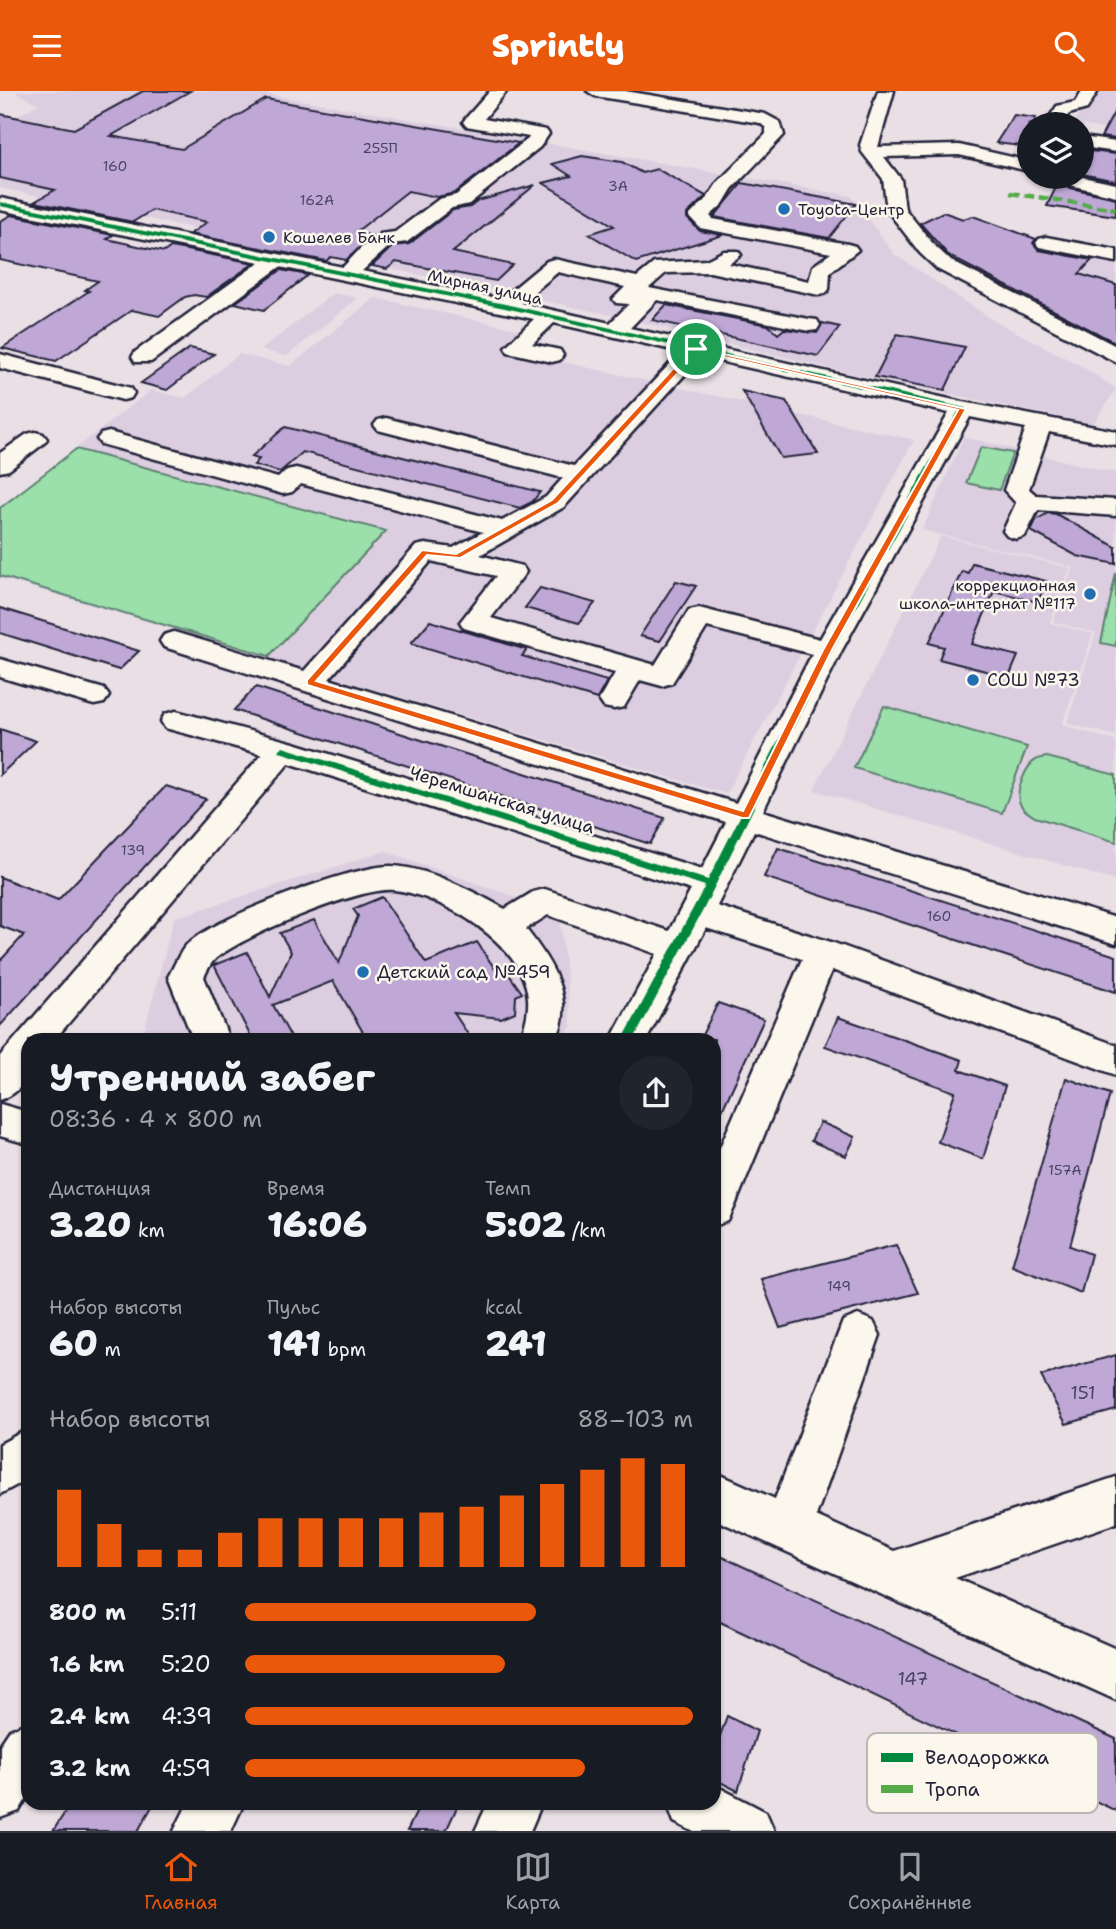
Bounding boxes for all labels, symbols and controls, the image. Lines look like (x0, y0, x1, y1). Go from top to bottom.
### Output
text: Sprintly (491, 24, 625, 67)
icon: menu (28, 27, 66, 65)
icon: search (1050, 27, 1088, 65)
map controls (1017, 112, 1094, 189)
button: layers (1017, 112, 1094, 189)
house number: 255П (362, 139, 398, 157)
house number: 160 (103, 157, 127, 175)
house number: 3А (608, 177, 628, 195)
house number: 162А (300, 191, 334, 209)
place label: Toyota-Центр (798, 199, 904, 220)
marker: Toyota-Центр (776, 201, 792, 217)
place label: Кошелев Банк (283, 227, 396, 248)
marker: Кошелев Банк (261, 229, 277, 245)
street label: Мирная улица (426, 265, 544, 309)
pin (666, 319, 726, 379)
icon: arrive (677, 330, 715, 368)
place label: коррекционная школа-интернат №117 (899, 575, 1076, 614)
marker: коррекционная школа-интернат №117 (1082, 586, 1098, 602)
place label: СОШ №73 (987, 668, 1080, 692)
marker: СОШ №73 (965, 672, 981, 688)
street label: Черемшанская улица (407, 760, 597, 840)
house number: 139 (121, 841, 145, 859)
house number: 160 (927, 907, 951, 925)
place label: Детский сад №459 (377, 960, 551, 984)
marker: Детский сад №459 (355, 964, 371, 980)
text: Утренний забег (49, 1052, 375, 1103)
button: share (619, 1056, 693, 1130)
text: 08:36 · 4 × 800 m (49, 1104, 262, 1134)
house number: 157А (1048, 1161, 1082, 1179)
text: Дистанция (49, 1176, 151, 1201)
text: Время (267, 1176, 325, 1201)
text: Темп (485, 1176, 531, 1201)
text: 3.20 (49, 1201, 132, 1248)
text: 16:06 (267, 1201, 367, 1248)
text: 5:02 (485, 1201, 566, 1248)
text: km (132, 1218, 165, 1243)
text: /km (566, 1218, 606, 1243)
house number: 149 (827, 1277, 851, 1295)
text: Набор высоты (49, 1295, 182, 1320)
text: Пульс (267, 1295, 320, 1320)
text: kcal (485, 1295, 522, 1320)
text: 60 (49, 1320, 98, 1367)
text: 141 (267, 1320, 321, 1367)
text: 241 (485, 1320, 547, 1367)
text: m (98, 1337, 121, 1362)
text: bpm (321, 1337, 366, 1362)
house number: 151 (1070, 1381, 1096, 1405)
text: Набор высоты (49, 1404, 210, 1434)
text: 88–103 m (578, 1404, 693, 1434)
text: 800 m (49, 1597, 126, 1627)
text: 5:11 (161, 1597, 197, 1627)
text: 1.6 km (49, 1649, 124, 1679)
text: 5:20 (161, 1649, 211, 1679)
house number: 147 (898, 1667, 928, 1691)
text: 2.4 km (49, 1701, 130, 1731)
text: 4:39 (161, 1701, 212, 1731)
legend (867, 1733, 1098, 1813)
text: Велодорожка (925, 1745, 1049, 1770)
text: 3.2 km (49, 1753, 131, 1783)
text: 4:59 (161, 1753, 211, 1783)
text: Тропа (925, 1777, 980, 1802)
tab: Главная (144, 1848, 218, 1915)
tab: Карта (506, 1848, 560, 1915)
tab: Сохранённые (848, 1848, 972, 1915)

